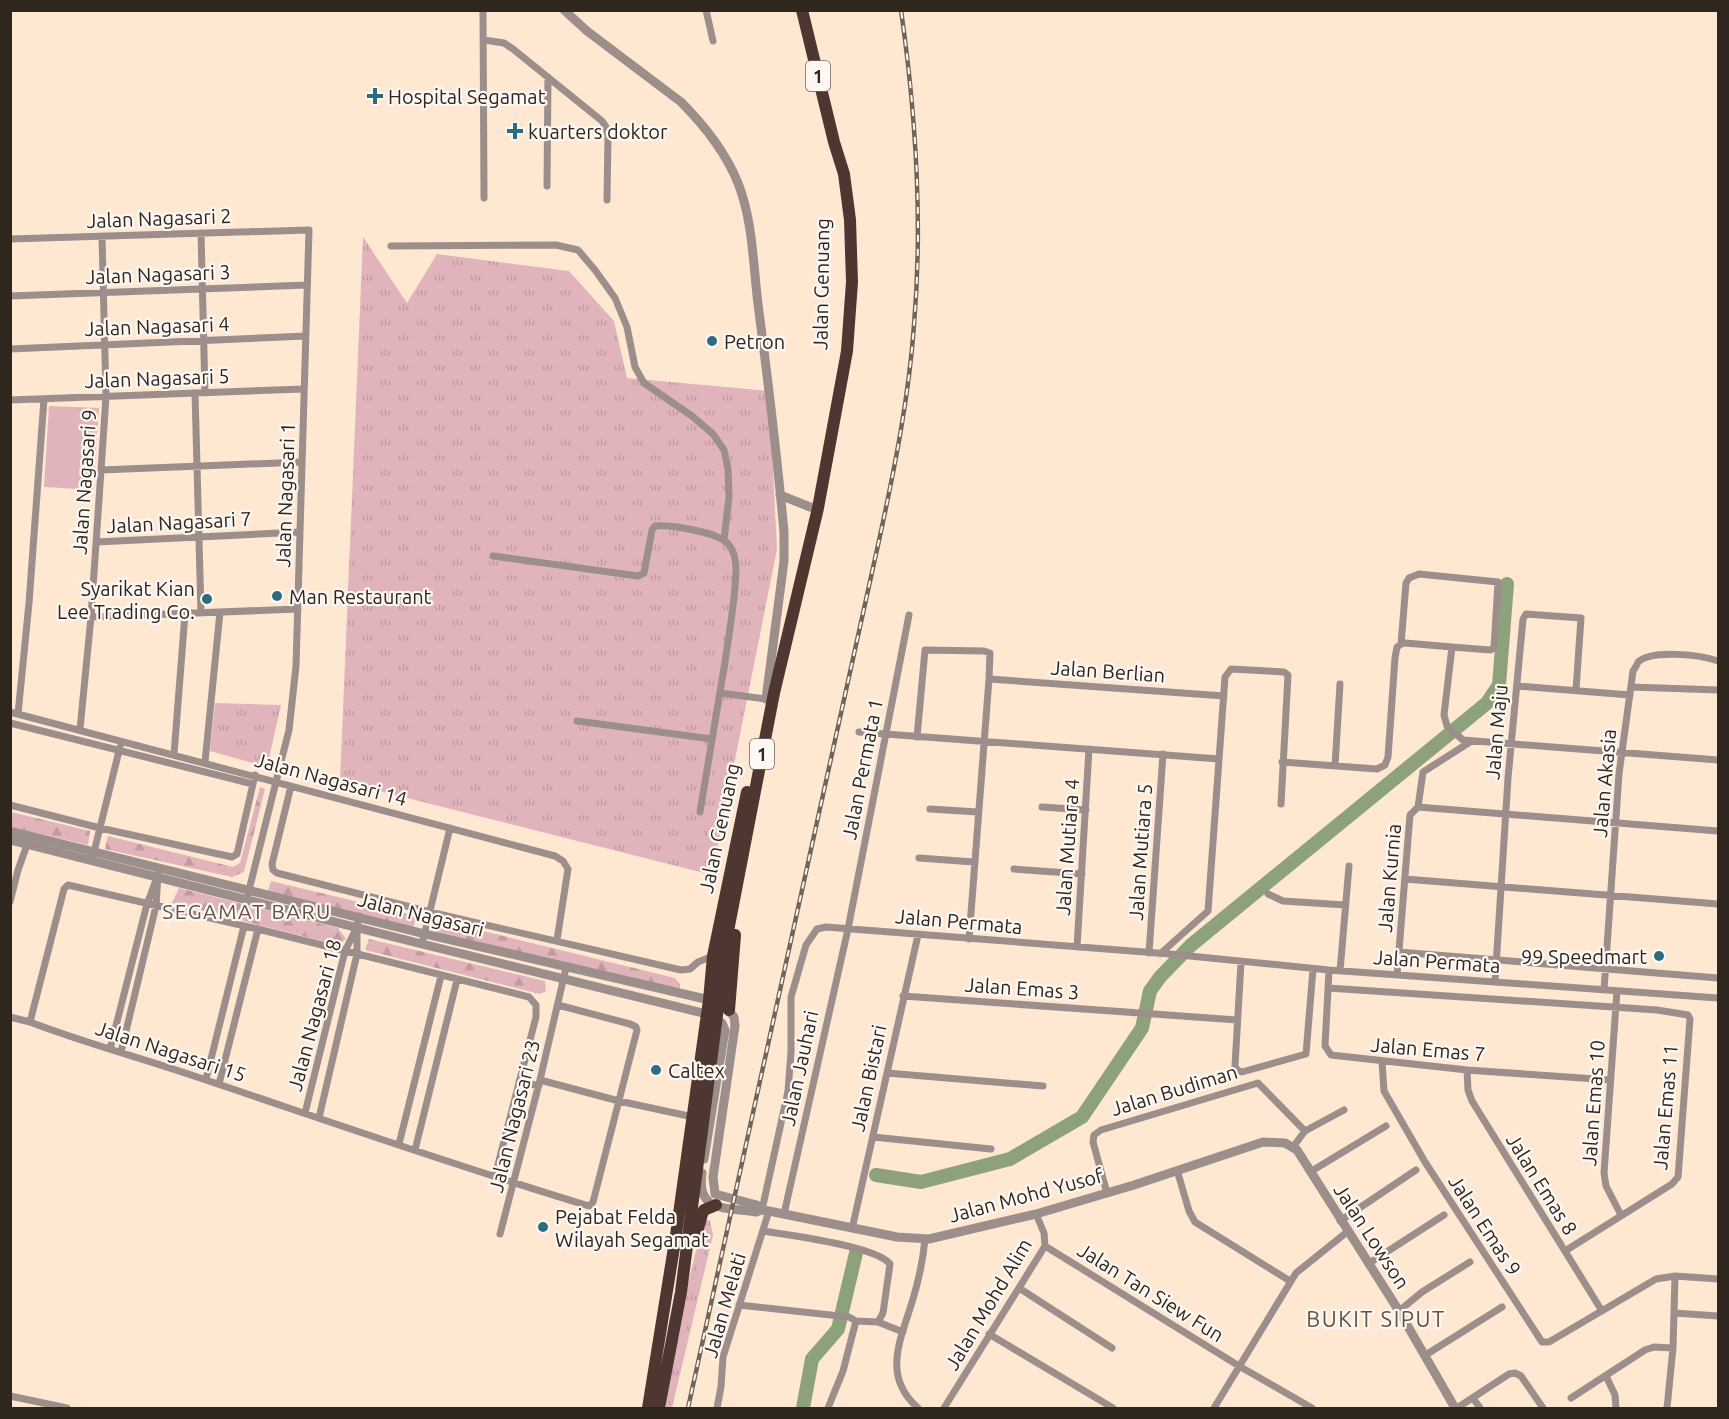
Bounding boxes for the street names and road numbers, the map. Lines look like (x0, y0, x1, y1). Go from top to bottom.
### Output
road number: 1 (806, 61, 830, 91)
street label: Jalan Nagasari 2 (86, 204, 232, 232)
street label: Jalan Genuang (808, 218, 834, 350)
street label: Jalan Nagasari 3 (85, 260, 231, 288)
street label: Jalan Nagasari 4 (84, 312, 230, 340)
street label: Jalan Nagasari 5 (84, 364, 230, 392)
street label: Jalan Nagasari 9 (67, 409, 101, 555)
street label: Jalan Nagasari 1 (271, 422, 299, 568)
street label: Jalan Nagasari 7 (106, 507, 252, 537)
street label: Jalan Berlian (1050, 656, 1166, 686)
street label: Jalan Maju (1480, 683, 1512, 781)
street label: Jalan Permata 1 (837, 696, 887, 842)
street label: Jalan Akasia (1588, 728, 1620, 838)
road number: 1 (750, 739, 774, 769)
street label: Jalan Nagasari 14 (252, 748, 410, 810)
street label: Jalan Genuang (694, 761, 744, 895)
street label: Jalan Mutiara 4 (1051, 778, 1083, 916)
street label: Jalan Mutiara 5 (1124, 783, 1156, 921)
street label: Jalan Kurnia (1373, 823, 1405, 933)
street label: Jalan Nagasari (355, 887, 487, 941)
street label: Jalan Permata (894, 904, 1024, 938)
street label: Jalan Nagasari 18 (283, 936, 345, 1094)
street label: Jalan Permata (1373, 945, 1501, 977)
street label: Jalan Emas 3 (964, 973, 1080, 1003)
street label: Jalan Jauhari (776, 1008, 822, 1128)
street label: Jalan Nagasari 15 (93, 1016, 249, 1086)
street label: Jalan Bistari (845, 1023, 891, 1133)
street label: Jalan Emas 7 (1370, 1033, 1486, 1065)
street label: Jalan Nagasari 23 (484, 1037, 544, 1195)
street label: Jalan Emas 10 (1577, 1039, 1609, 1167)
street label: Jalan Emas 11 (1648, 1043, 1682, 1171)
street label: Jalan Budiman (1108, 1060, 1240, 1120)
street label: Jalan Emas 8 (1502, 1129, 1582, 1239)
street label: Jalan Mohd Yusof (946, 1163, 1106, 1227)
street label: Jalan Emas 9 (1444, 1171, 1526, 1279)
street label: Jalan Lowson (1329, 1179, 1415, 1293)
street label: Jalan Mohd Alim (940, 1234, 1036, 1374)
street label: Jalan Tan Siew Fun (1074, 1238, 1228, 1346)
street label: Jalan Melati (698, 1250, 750, 1360)

